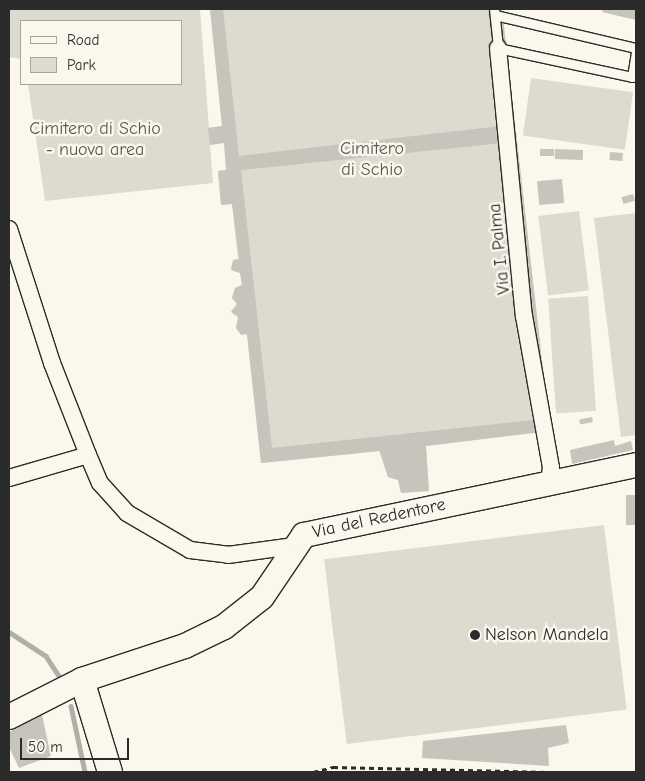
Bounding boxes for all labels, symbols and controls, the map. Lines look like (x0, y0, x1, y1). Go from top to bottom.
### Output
legend (20, 20, 182, 85)
text: Road (67, 31, 99, 49)
text: Park (67, 56, 96, 74)
park label: Cimitero di Schio - nuova area (29, 119, 161, 162)
park label: Cimitero di Schio (340, 139, 404, 182)
street label: Via I. Palma (484, 202, 516, 296)
street label: Via del Redentore (310, 494, 448, 544)
place label: Nelson Mandela (485, 624, 609, 646)
marker: Nelson Mandela (469, 629, 481, 641)
scale bar (22, 728, 131, 760)
text: 50 m (28, 738, 63, 756)

